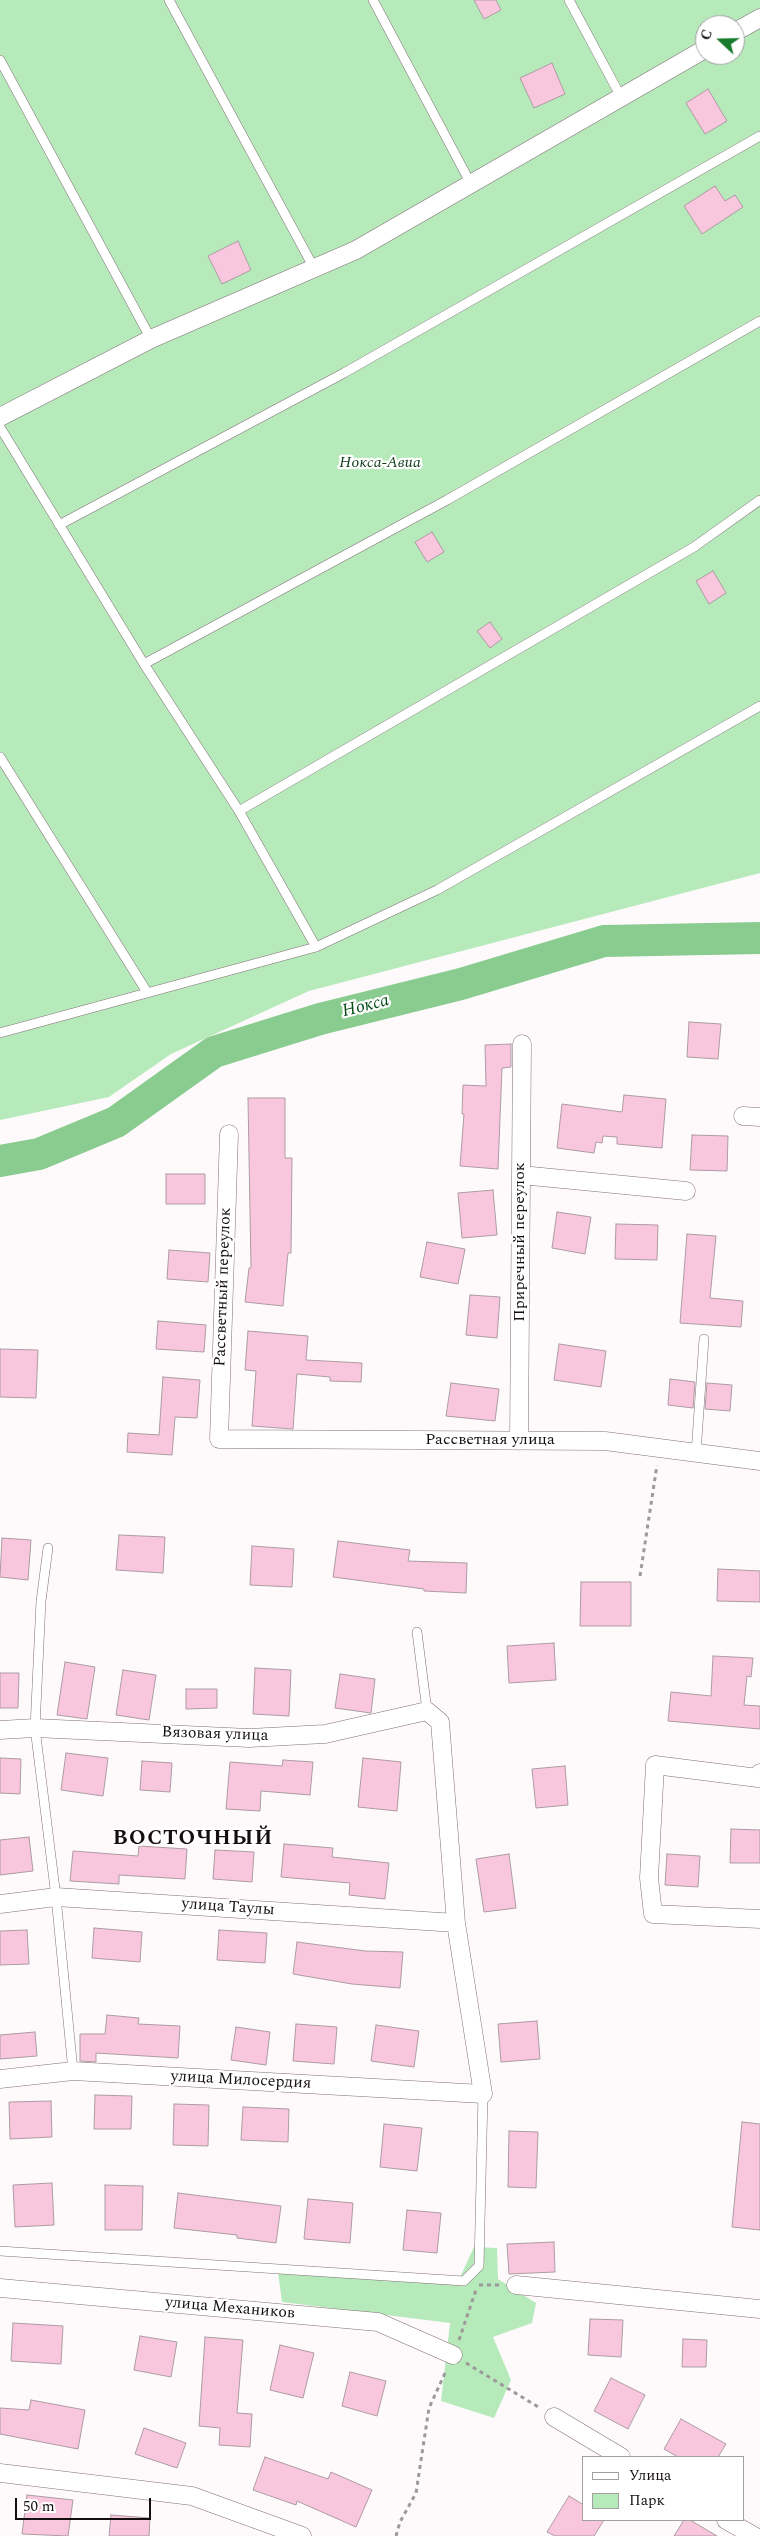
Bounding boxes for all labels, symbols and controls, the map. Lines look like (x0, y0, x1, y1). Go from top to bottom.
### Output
north arrow (695, 15, 745, 65)
text: С (695, 26, 718, 43)
park label: Нокса-Авиа (339, 454, 421, 474)
water label: Нокса (340, 991, 392, 1023)
street label: Приречный переулок (511, 1162, 531, 1322)
street label: Рассветный переулок (212, 1207, 236, 1367)
street label: Рассветная улица (425, 1431, 555, 1451)
street label: Вязовая улица (161, 1724, 269, 1746)
district label: ВОСТОЧНЫЙ (112, 1827, 274, 1853)
street label: улица Таулы (181, 1895, 275, 1921)
street label: улица Милосердия (170, 2068, 312, 2094)
street label: улица Механиков (164, 2294, 296, 2324)
legend (582, 2456, 745, 2521)
text: Улица (629, 2464, 671, 2487)
scale bar (18, 2488, 154, 2520)
text: Парк (629, 2489, 665, 2512)
text: 50 m (23, 2495, 55, 2518)

